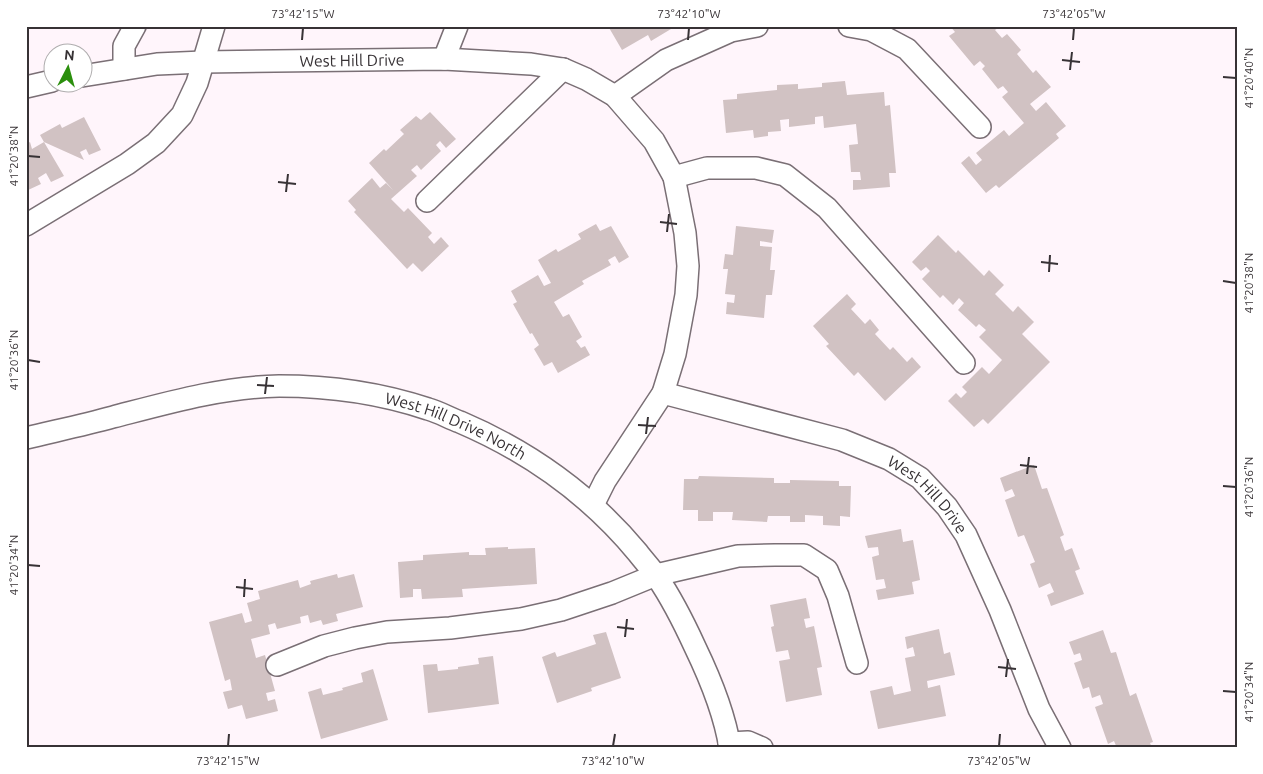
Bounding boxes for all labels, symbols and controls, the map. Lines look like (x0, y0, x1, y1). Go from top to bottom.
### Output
text: 73°42'15"W (271, 7, 335, 20)
text: 73°42'10"W (657, 7, 721, 20)
text: 73°42'05"W (1042, 7, 1106, 20)
north arrow (42, 42, 92, 92)
text: N (63, 47, 75, 64)
text: 41°20'40"N (1242, 48, 1255, 108)
street label: West Hill Drive (299, 50, 405, 70)
text: 41°20'38"N (7, 126, 20, 186)
text: 41°20'38"N (1242, 253, 1255, 313)
text: 41°20'36"N (7, 330, 20, 390)
street label: West Hill Drive North (384, 389, 529, 463)
street label: West Hill Drive (885, 452, 971, 537)
text: 41°20'36"N (1242, 457, 1255, 517)
text: 41°20'34"N (7, 535, 20, 595)
text: 41°20'34"N (1242, 662, 1255, 722)
text: 73°42'15"W (196, 754, 260, 767)
text: 73°42'10"W (581, 754, 645, 767)
text: 73°42'05"W (967, 754, 1031, 767)

